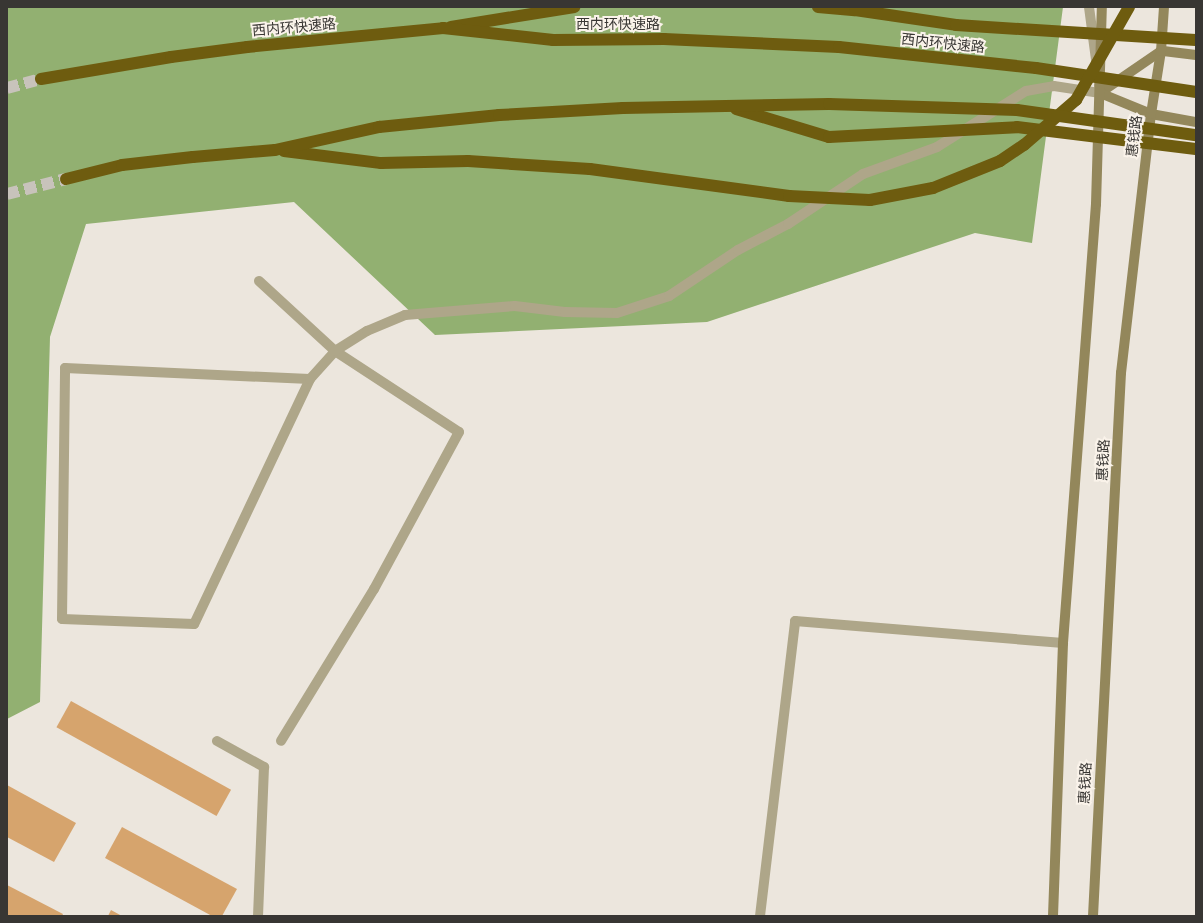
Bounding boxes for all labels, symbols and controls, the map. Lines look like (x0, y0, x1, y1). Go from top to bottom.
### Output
street label: 西内环快速路 (251, 15, 337, 39)
street label: 西内环快速路 (576, 16, 660, 32)
street label: 西内环快速路 (900, 30, 986, 56)
street label: 惠钱路 (1123, 114, 1145, 158)
street label: 惠钱路 (1094, 439, 1112, 481)
street label: 惠钱路 (1076, 762, 1094, 804)

